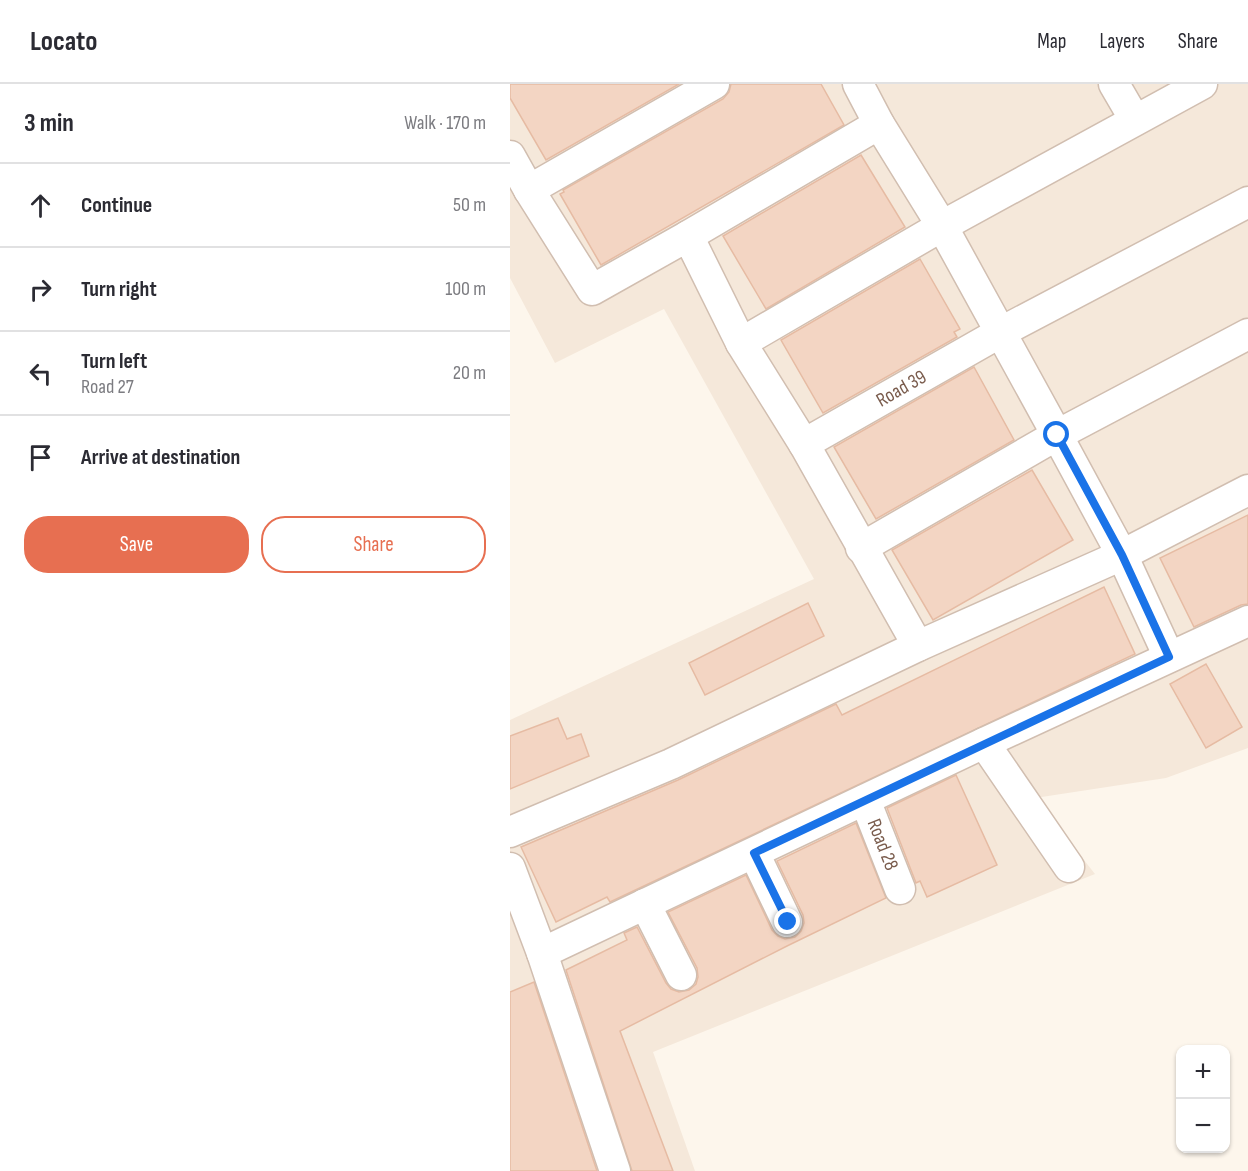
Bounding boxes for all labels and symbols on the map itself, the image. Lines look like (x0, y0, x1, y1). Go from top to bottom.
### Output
street label: Road 39 (872, 365, 931, 412)
route start (1043, 421, 1069, 447)
street label: Road 28 (862, 815, 904, 874)
route end (774, 908, 800, 934)

